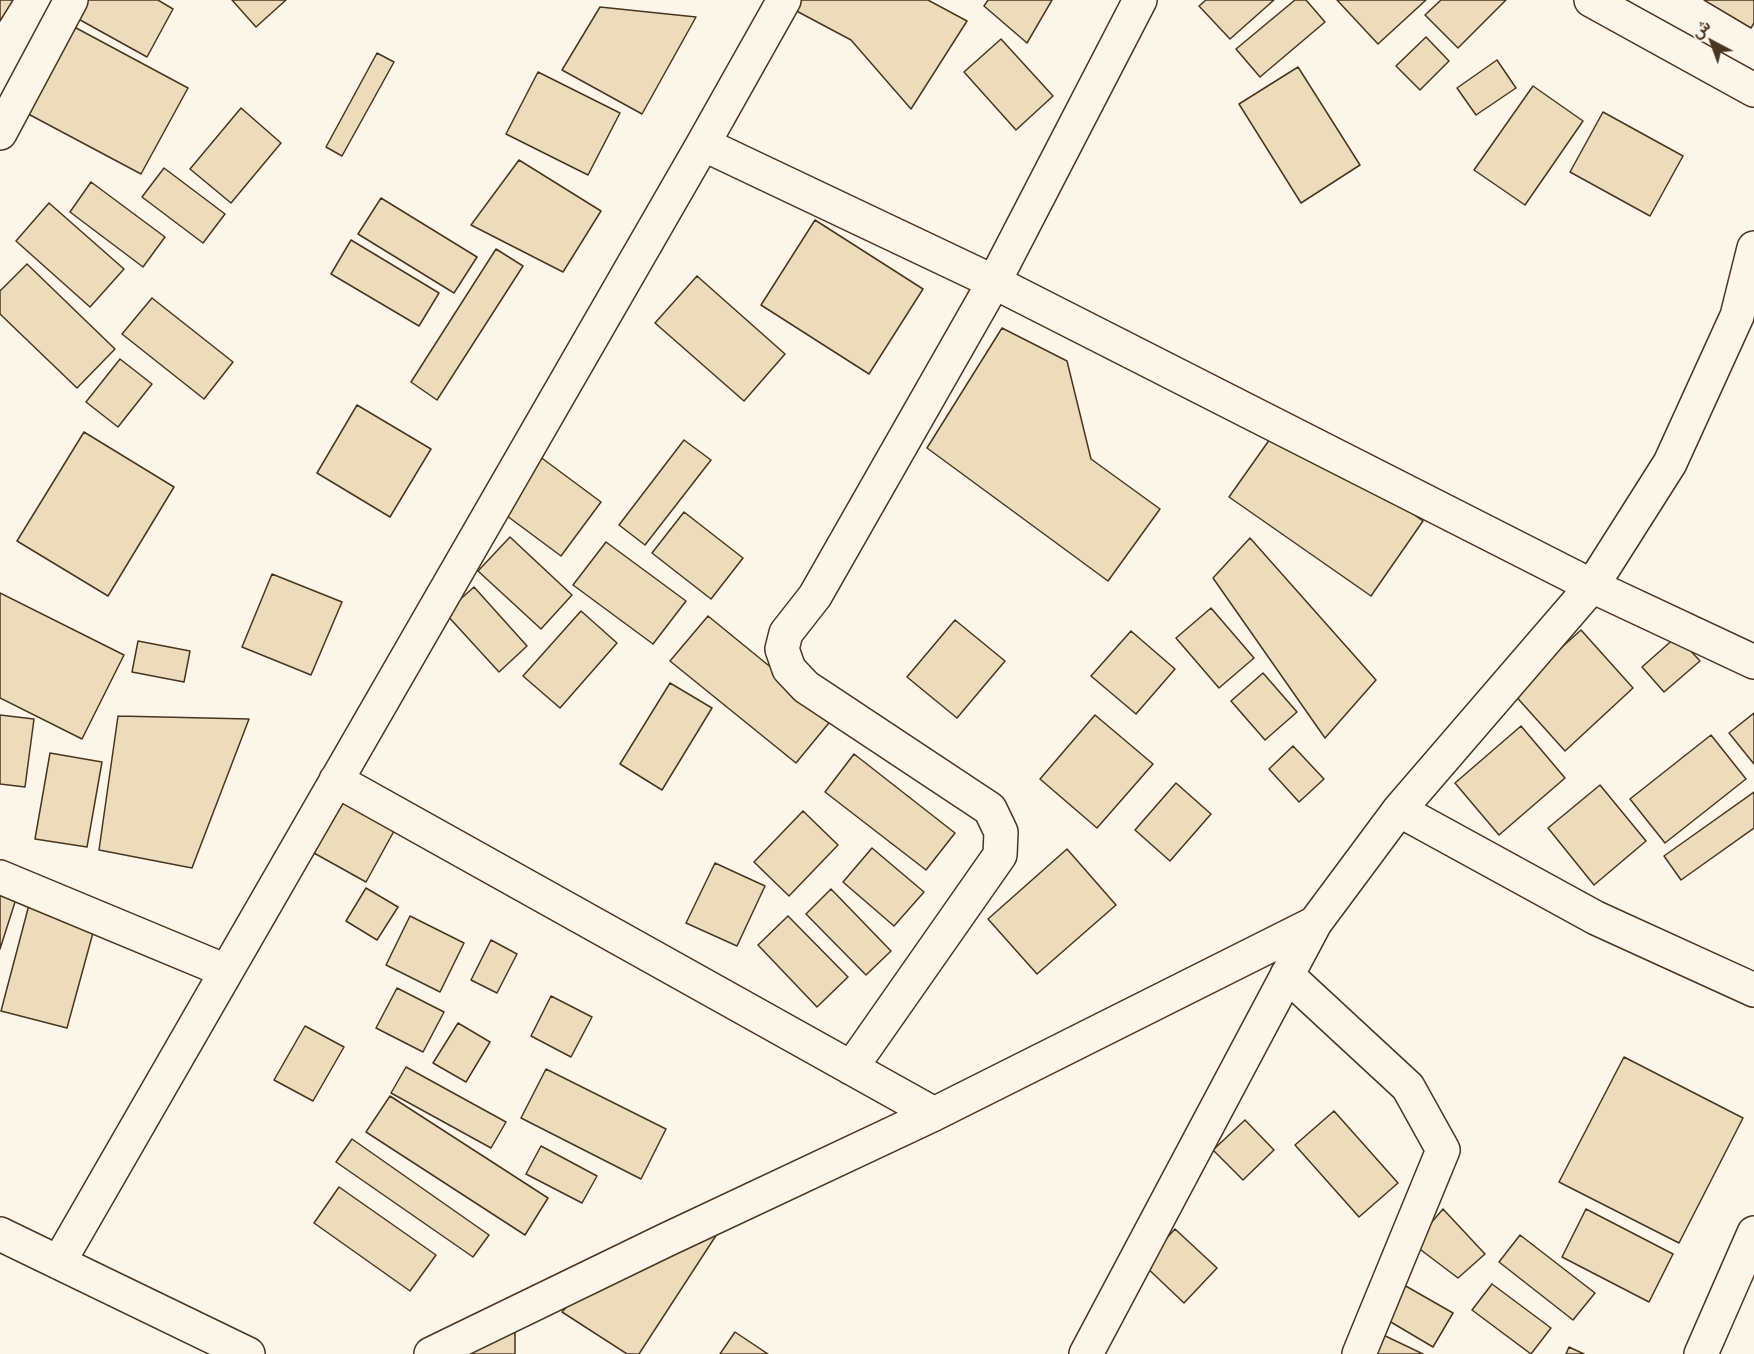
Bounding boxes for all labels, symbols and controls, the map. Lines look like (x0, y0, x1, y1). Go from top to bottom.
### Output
north arrow (1682, 12, 1742, 72)
text: ش (1686, 15, 1714, 42)

